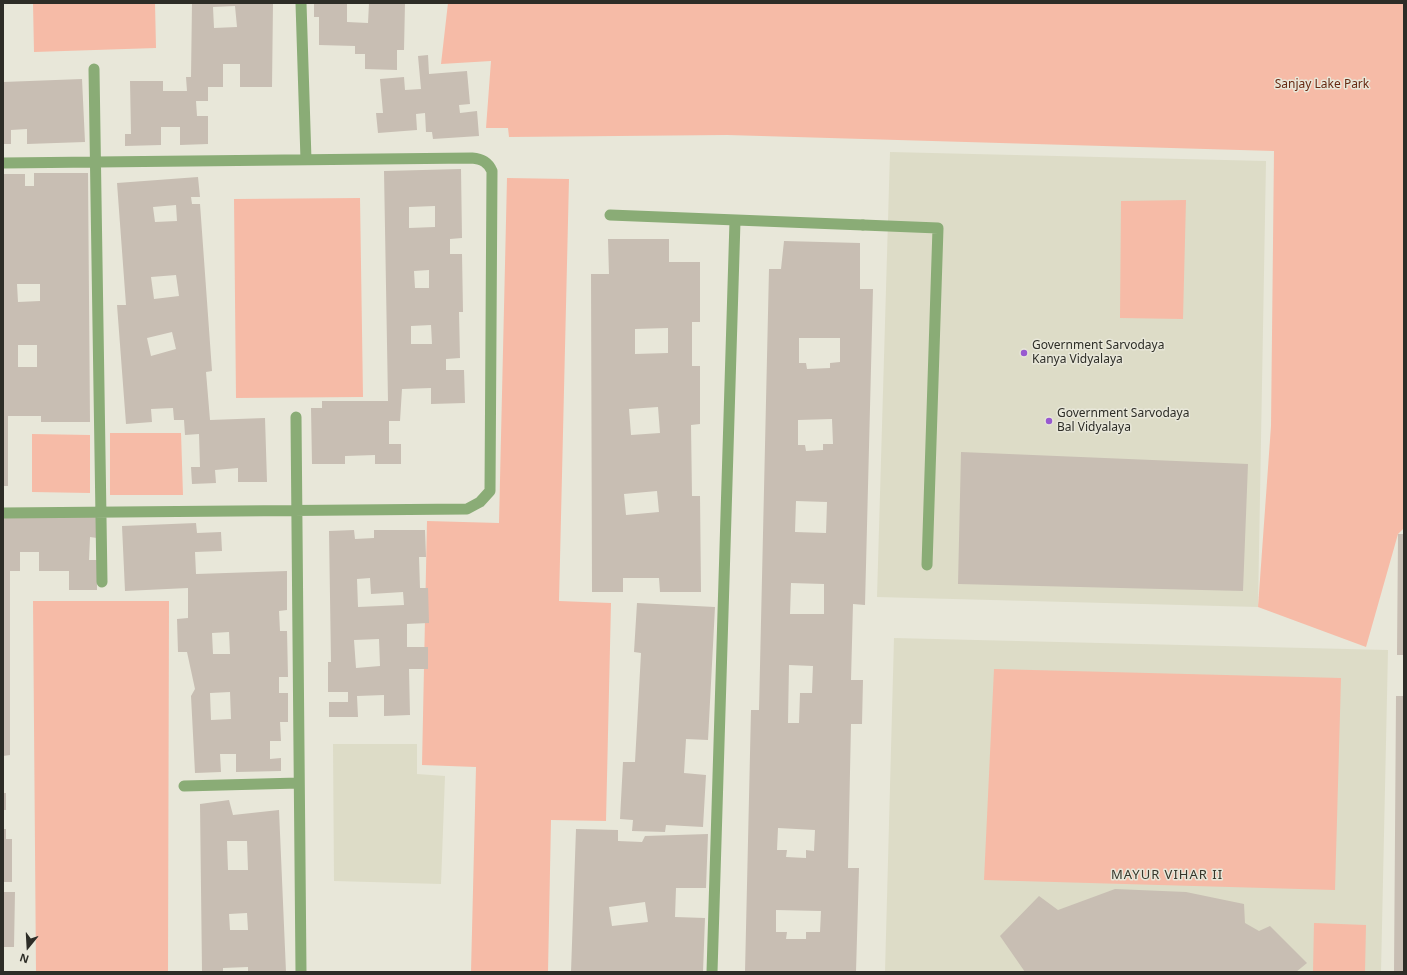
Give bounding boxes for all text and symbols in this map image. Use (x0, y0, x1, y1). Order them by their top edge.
park label: Sanjay Lake Park (1275, 78, 1369, 92)
place label: Government Sarvodaya Kanya Vidyalaya (1032, 339, 1164, 367)
marker: Government Sarvodaya Kanya Vidyalaya (1019, 348, 1029, 358)
place label: Government Sarvodaya Bal Vidyalaya (1057, 407, 1189, 435)
marker: Government Sarvodaya Bal Vidyalaya (1044, 416, 1054, 426)
district label: MAYUR VIHAR II (1111, 867, 1223, 883)
north arrow (8, 927, 48, 967)
text: N (18, 950, 31, 967)

